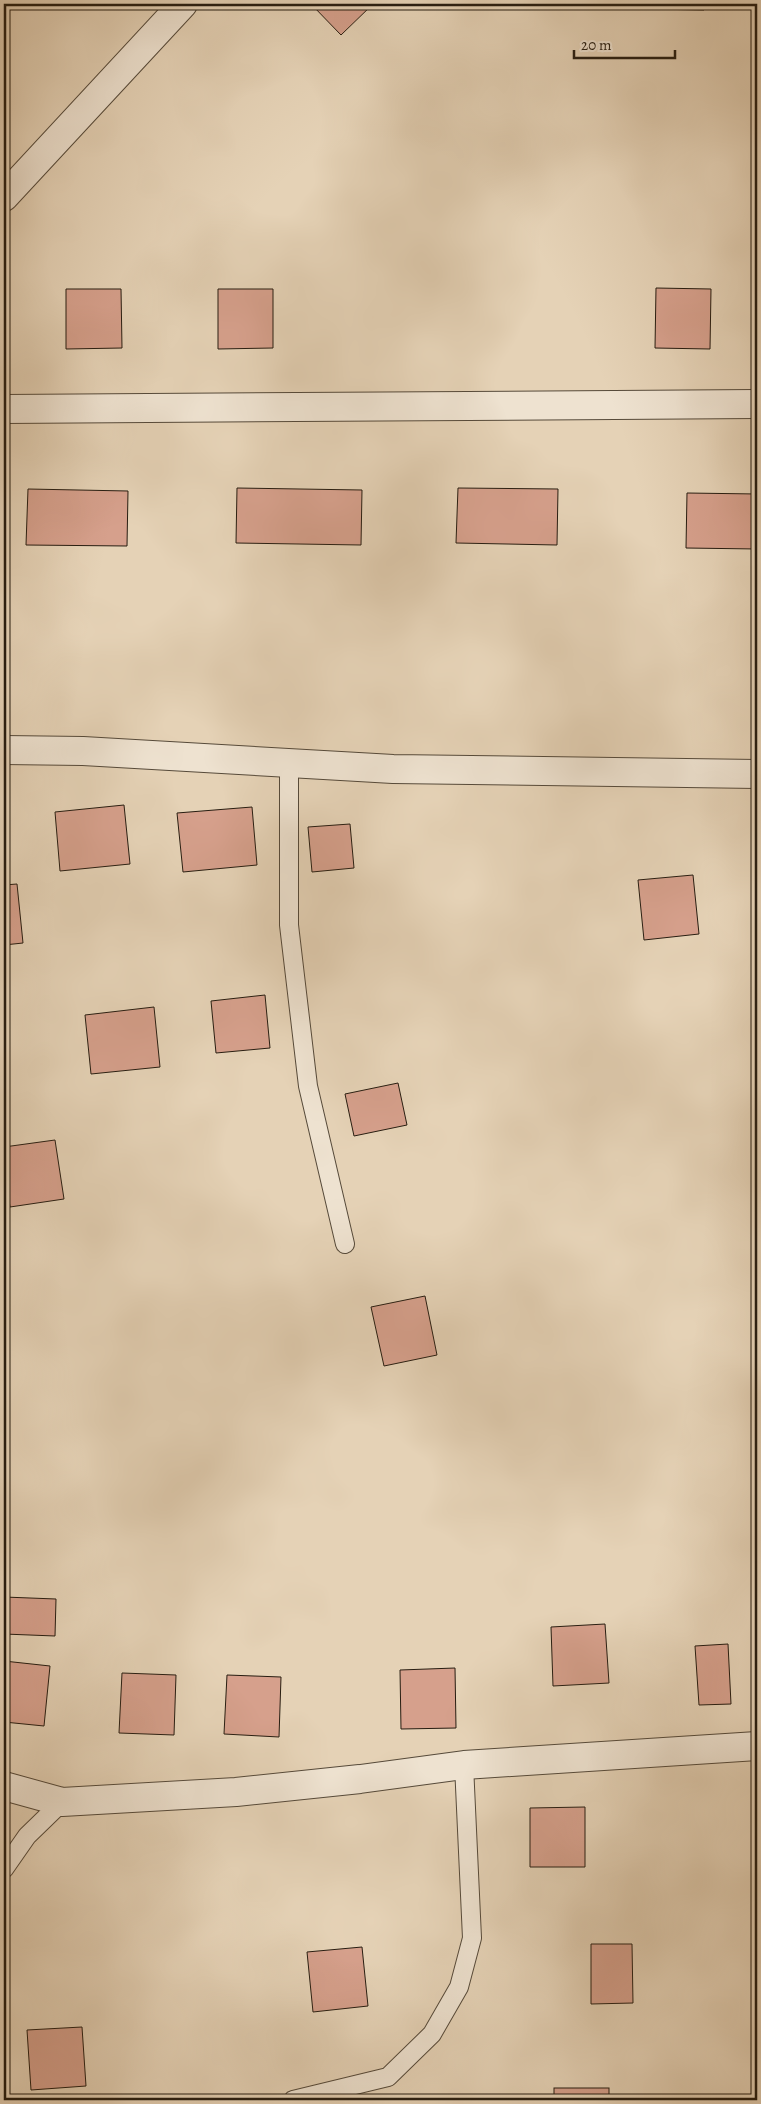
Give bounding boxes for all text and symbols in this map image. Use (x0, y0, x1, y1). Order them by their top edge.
scale bar (574, 28, 675, 60)
text: 20 m (581, 35, 612, 55)

